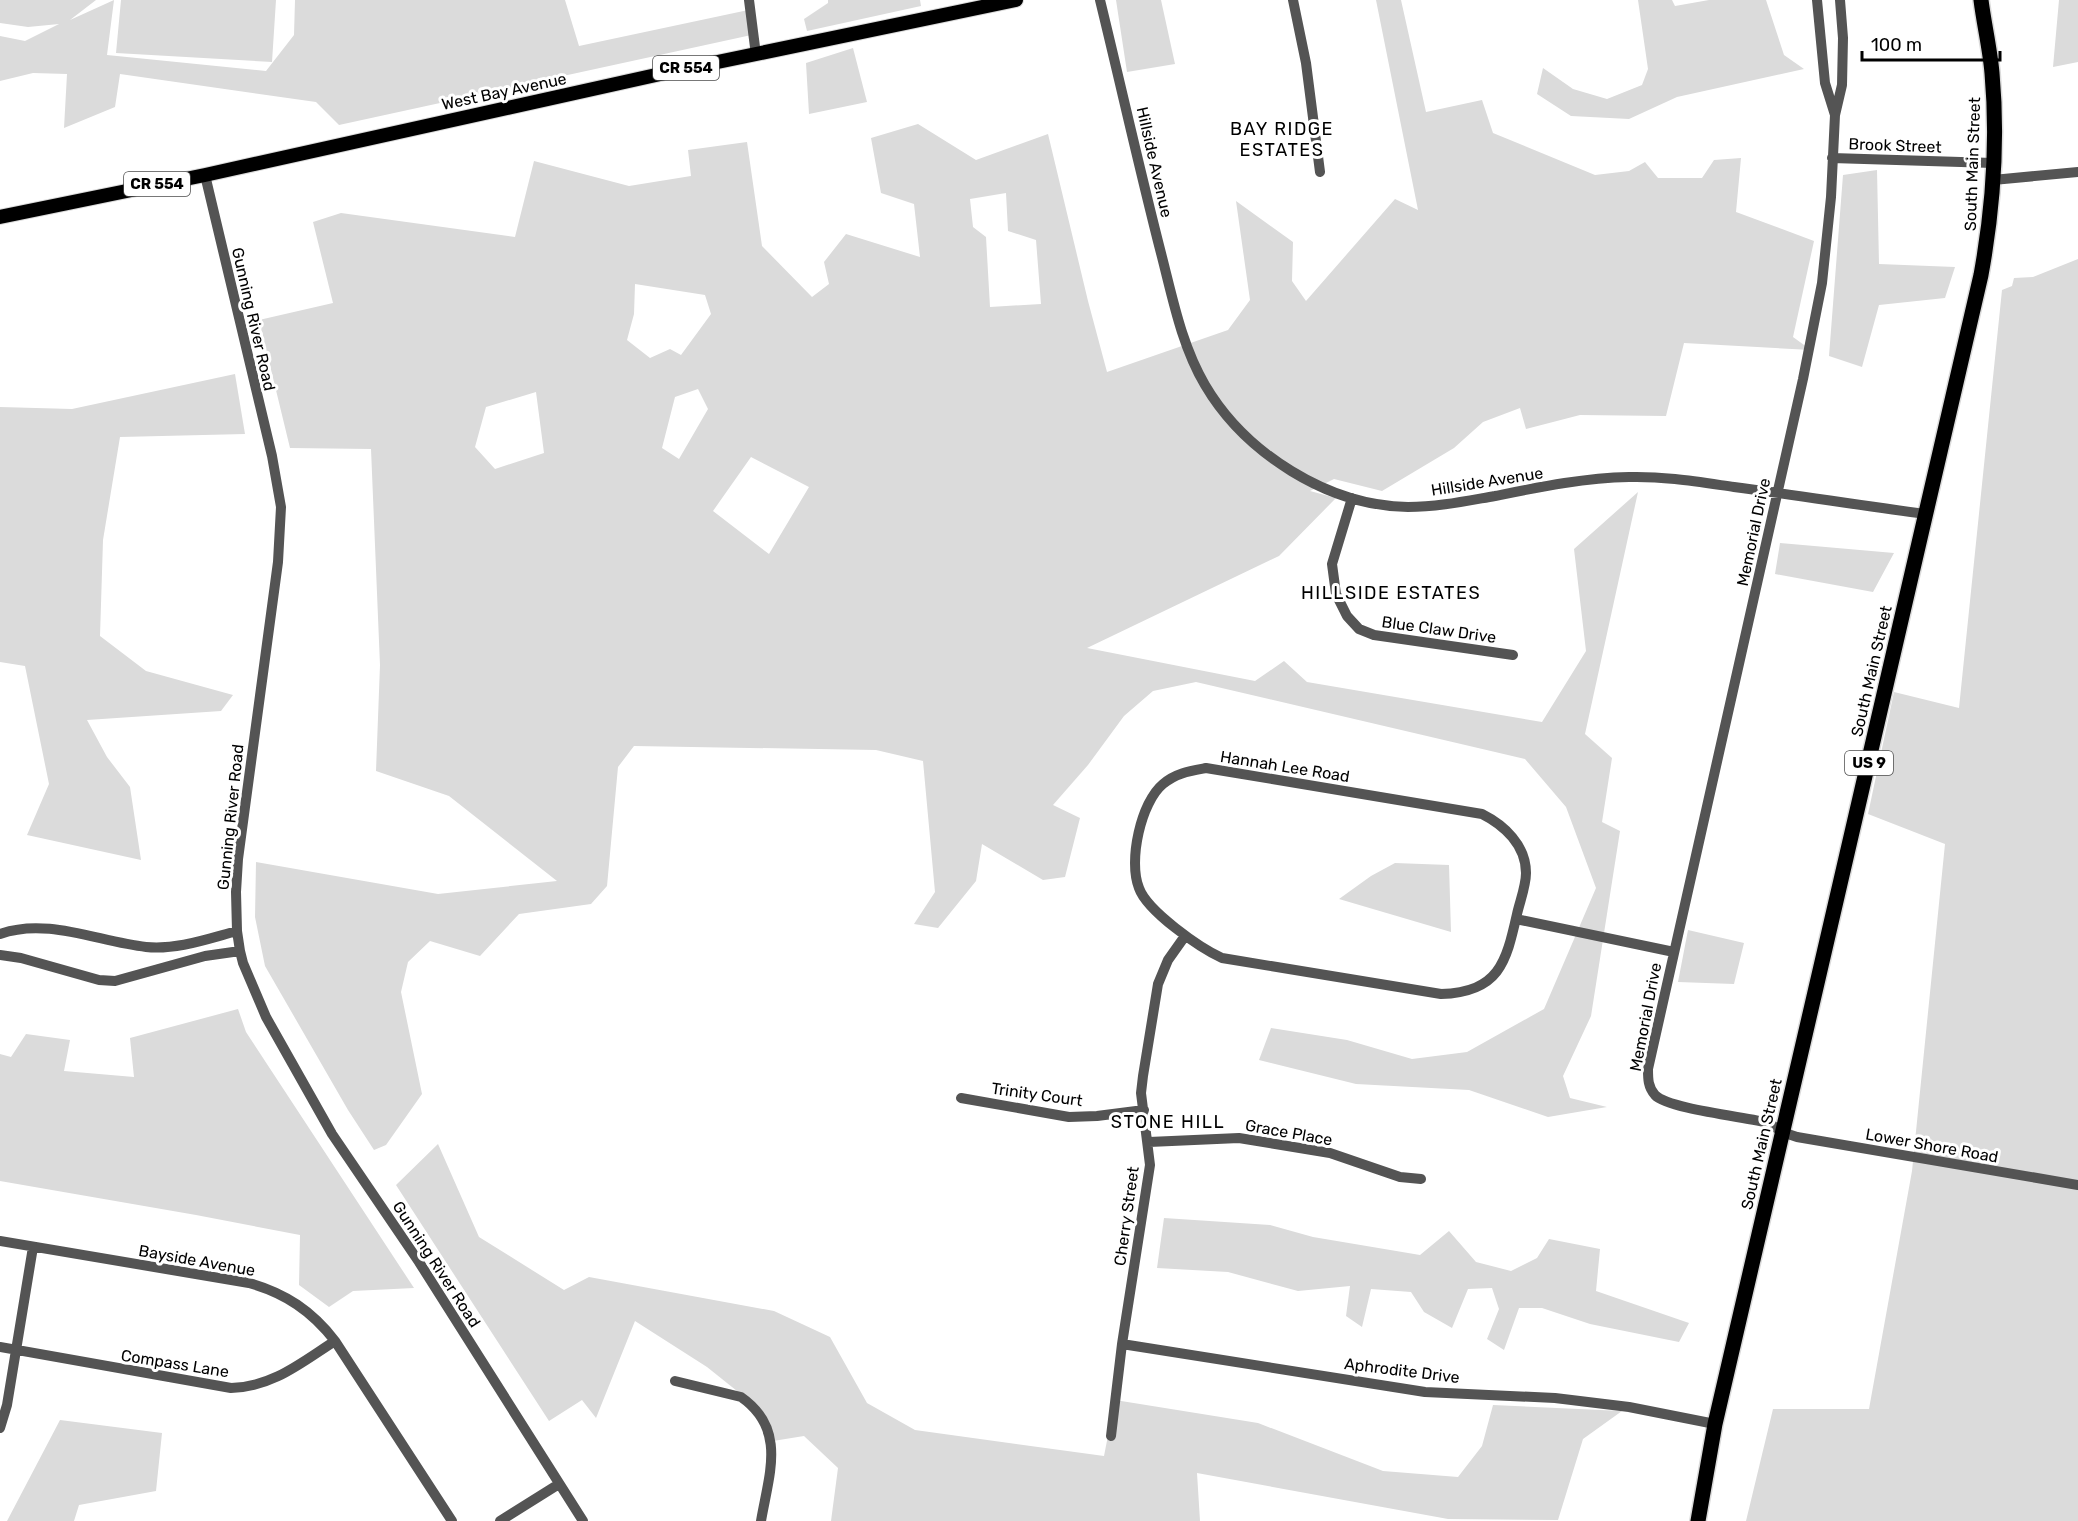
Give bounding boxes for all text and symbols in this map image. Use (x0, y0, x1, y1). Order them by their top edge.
scale bar (1862, 24, 2000, 62)
text: 100 m (1871, 34, 1922, 56)
road number: CR 554 (653, 56, 719, 80)
street label: West Bay Avenue (440, 69, 568, 114)
street label: South Main Street (1961, 97, 1984, 231)
street label: Hillside Avenue (1133, 105, 1177, 219)
district label: BAY RIDGE ESTATES (1230, 118, 1334, 161)
street label: Brook Street (1848, 134, 1942, 157)
road number: CR 554 (124, 172, 190, 196)
street label: Gunning River Road (228, 246, 279, 393)
street label: Hillside Avenue (1430, 463, 1544, 500)
street label: Memorial Drive (1733, 476, 1774, 588)
district label: HILLSIDE ESTATES (1301, 582, 1481, 604)
street label: South Main Street (1847, 604, 1896, 739)
street label: Blue Claw Drive (1381, 612, 1497, 647)
street label: Gunning River Road (213, 743, 248, 891)
street label: Hannah Lee Road (1219, 747, 1351, 786)
road number: US 9 (1845, 751, 1893, 775)
street label: Memorial Drive (1626, 961, 1665, 1073)
street label: South Main Street (1737, 1077, 1786, 1212)
street label: Trinity Court (990, 1079, 1084, 1110)
district label: STONE HILL (1111, 1111, 1225, 1133)
street label: Grace Place (1244, 1115, 1334, 1150)
street label: Lower Shore Road (1864, 1124, 2000, 1167)
street label: Cherry Street (1110, 1165, 1143, 1267)
street label: Gunning River Road (389, 1198, 484, 1331)
street label: Bayside Avenue (137, 1241, 257, 1280)
street label: Compass Lane (120, 1346, 230, 1381)
street label: Aphrodite Drive (1343, 1354, 1461, 1387)

